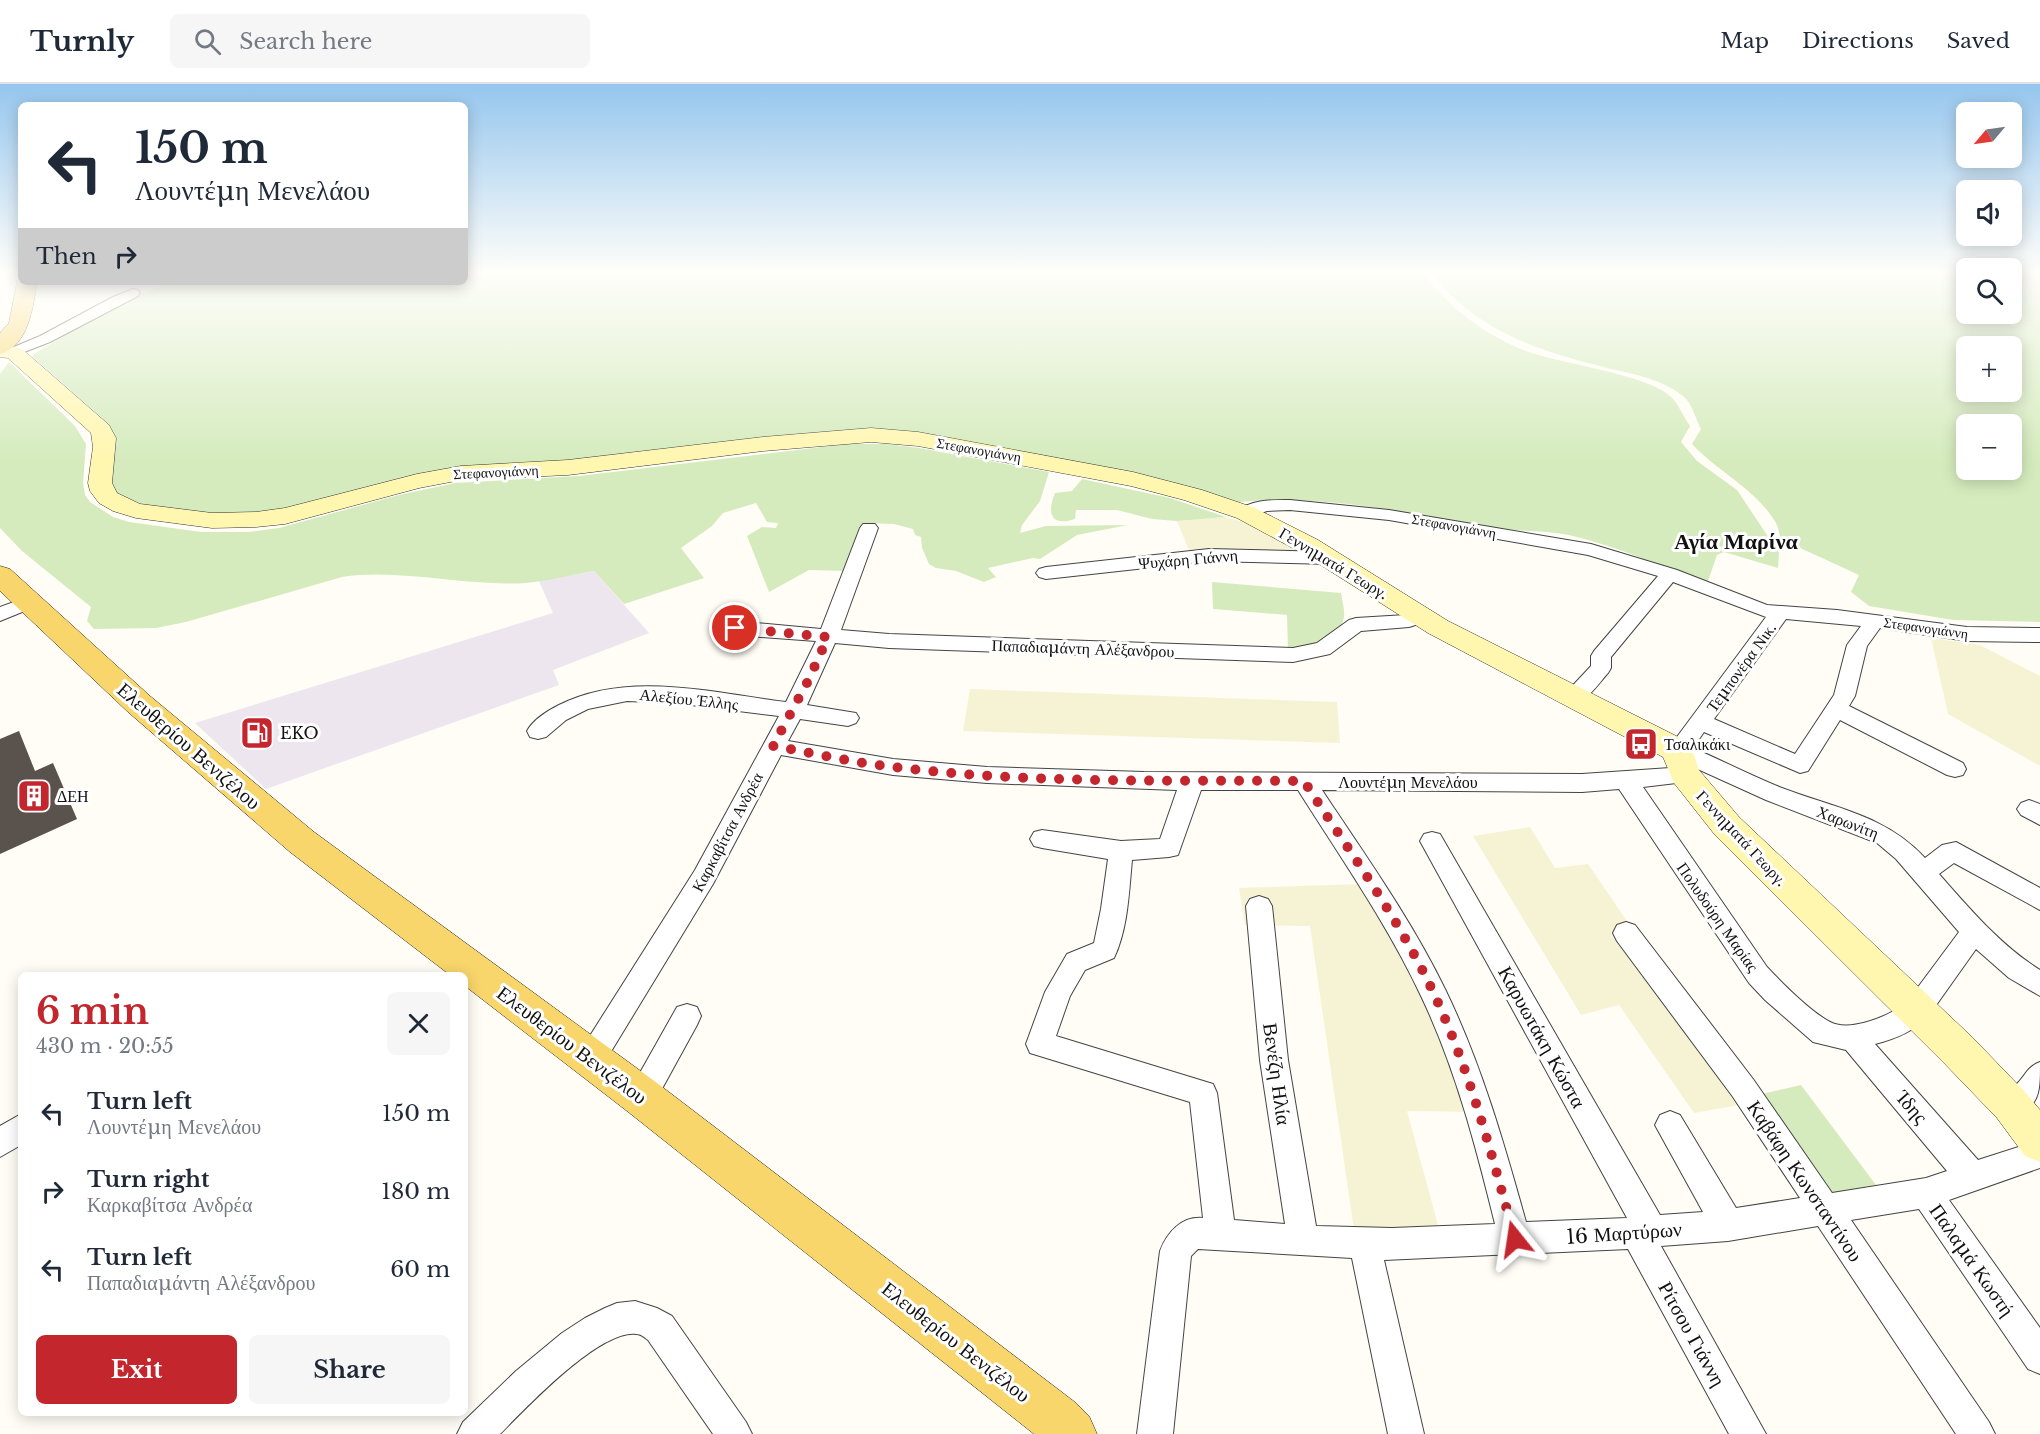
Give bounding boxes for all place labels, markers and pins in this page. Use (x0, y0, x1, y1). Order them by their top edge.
pin (709, 602, 760, 653)
fuel station icon: EKO (239, 715, 275, 751)
place label: EKO (280, 723, 319, 743)
bus stop icon: Τσαλικάκι (1623, 726, 1659, 762)
place label: Τσαλικάκι (1664, 734, 1731, 754)
building icon: ΔΕΗ (16, 778, 52, 814)
place label: ΔΕΗ (57, 786, 89, 806)

